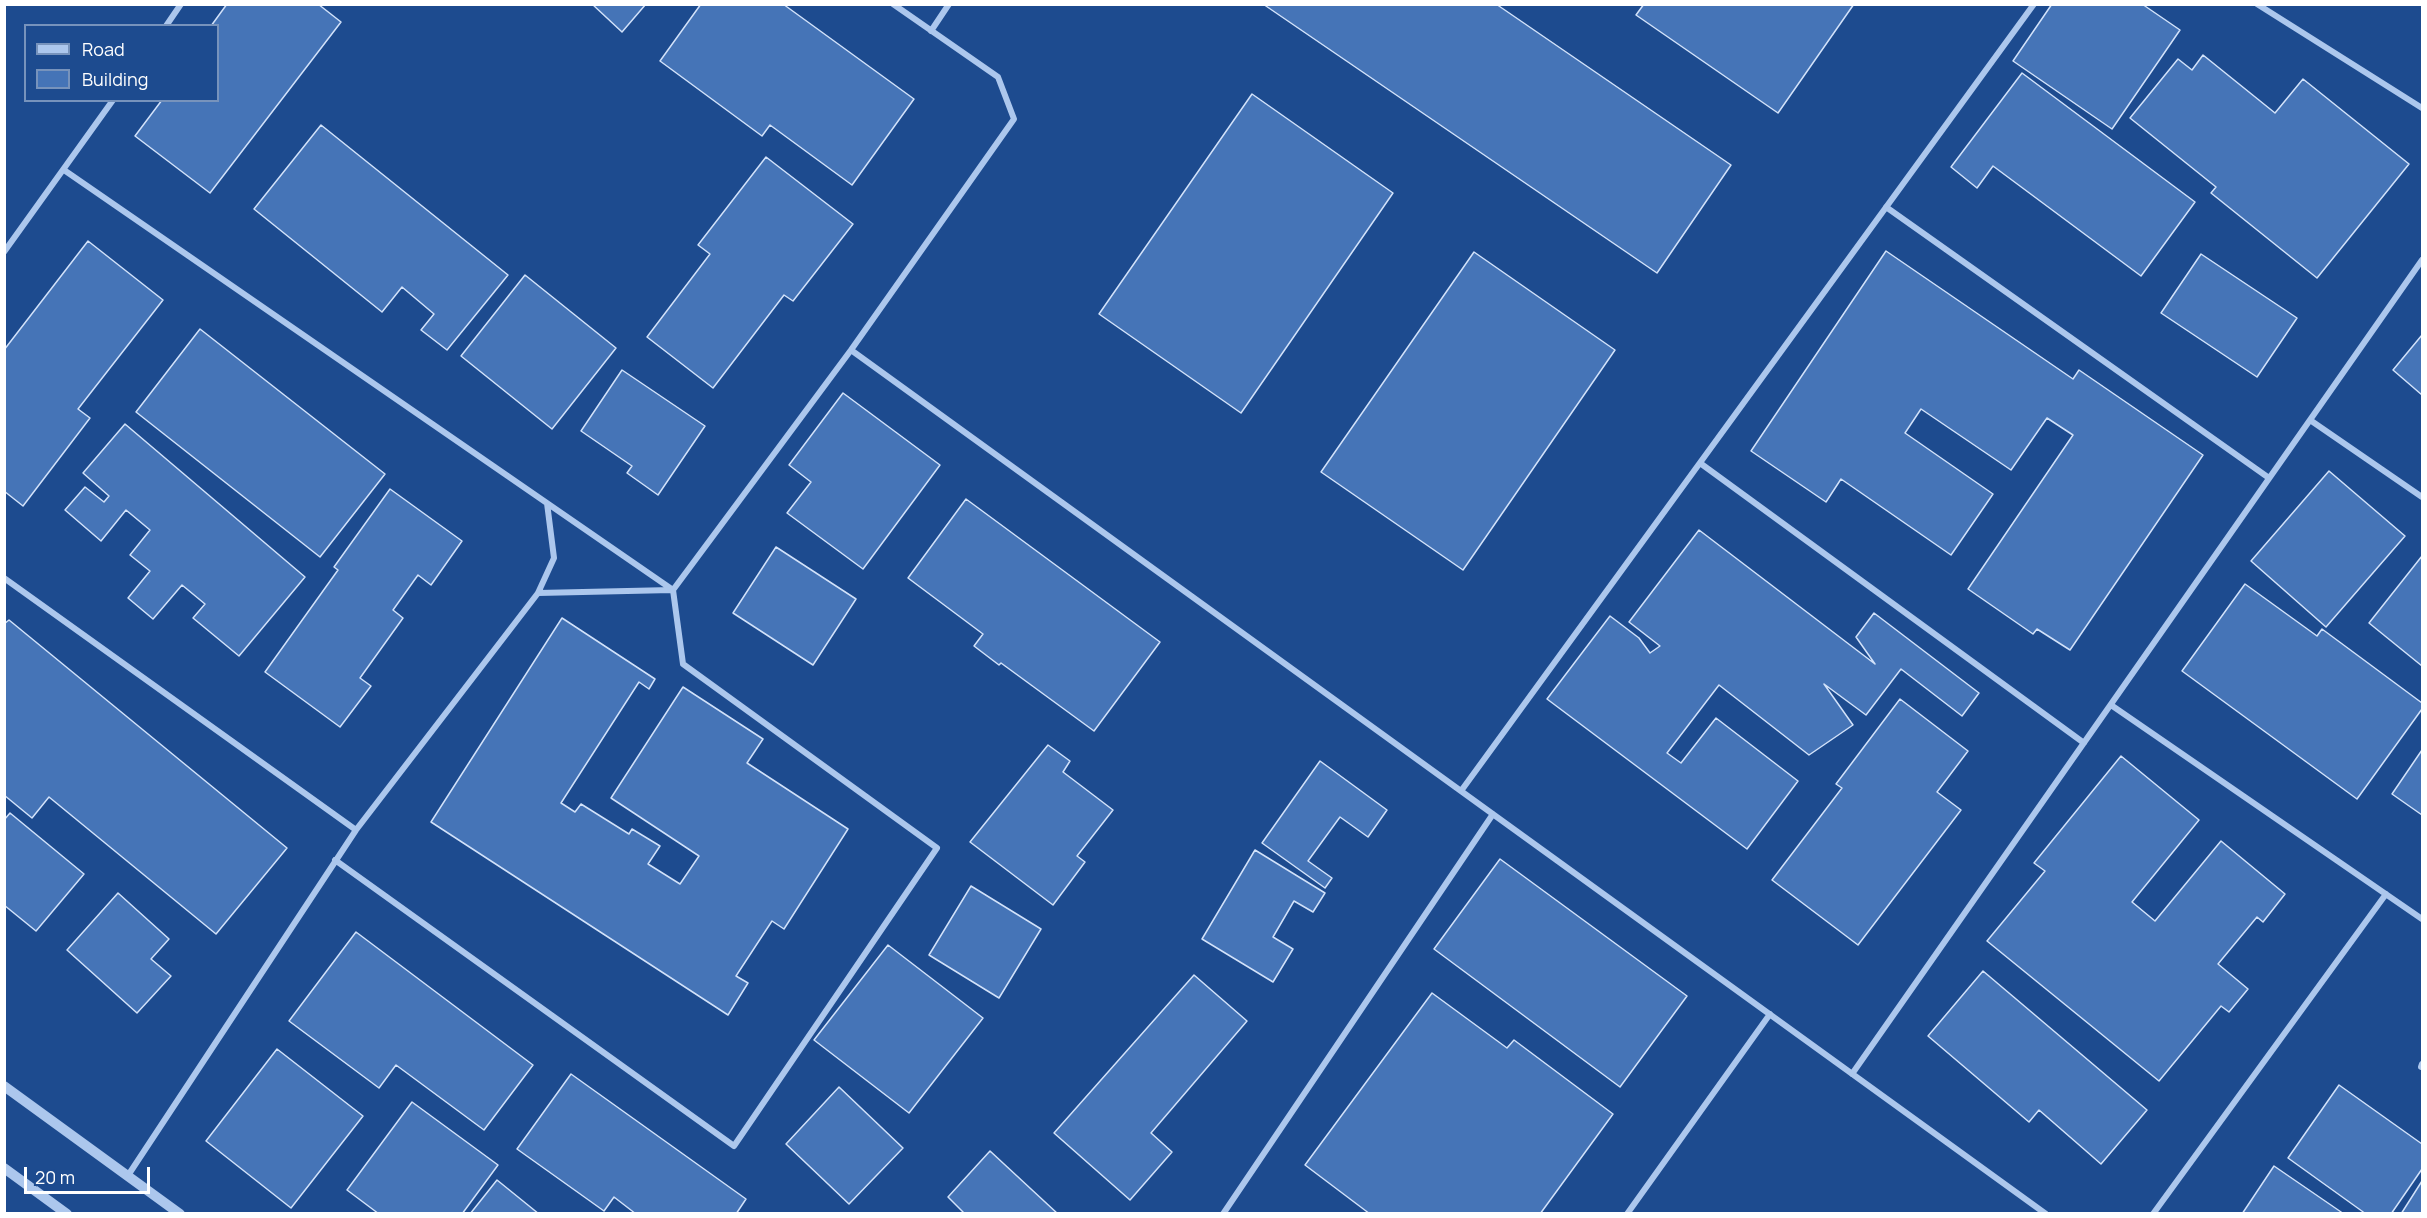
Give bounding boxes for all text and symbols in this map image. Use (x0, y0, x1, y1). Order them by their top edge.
legend (24, 24, 219, 102)
text: Road (82, 37, 125, 61)
text: Building (82, 67, 148, 91)
scale bar (27, 1155, 153, 1193)
text: 20 m (35, 1165, 75, 1189)

